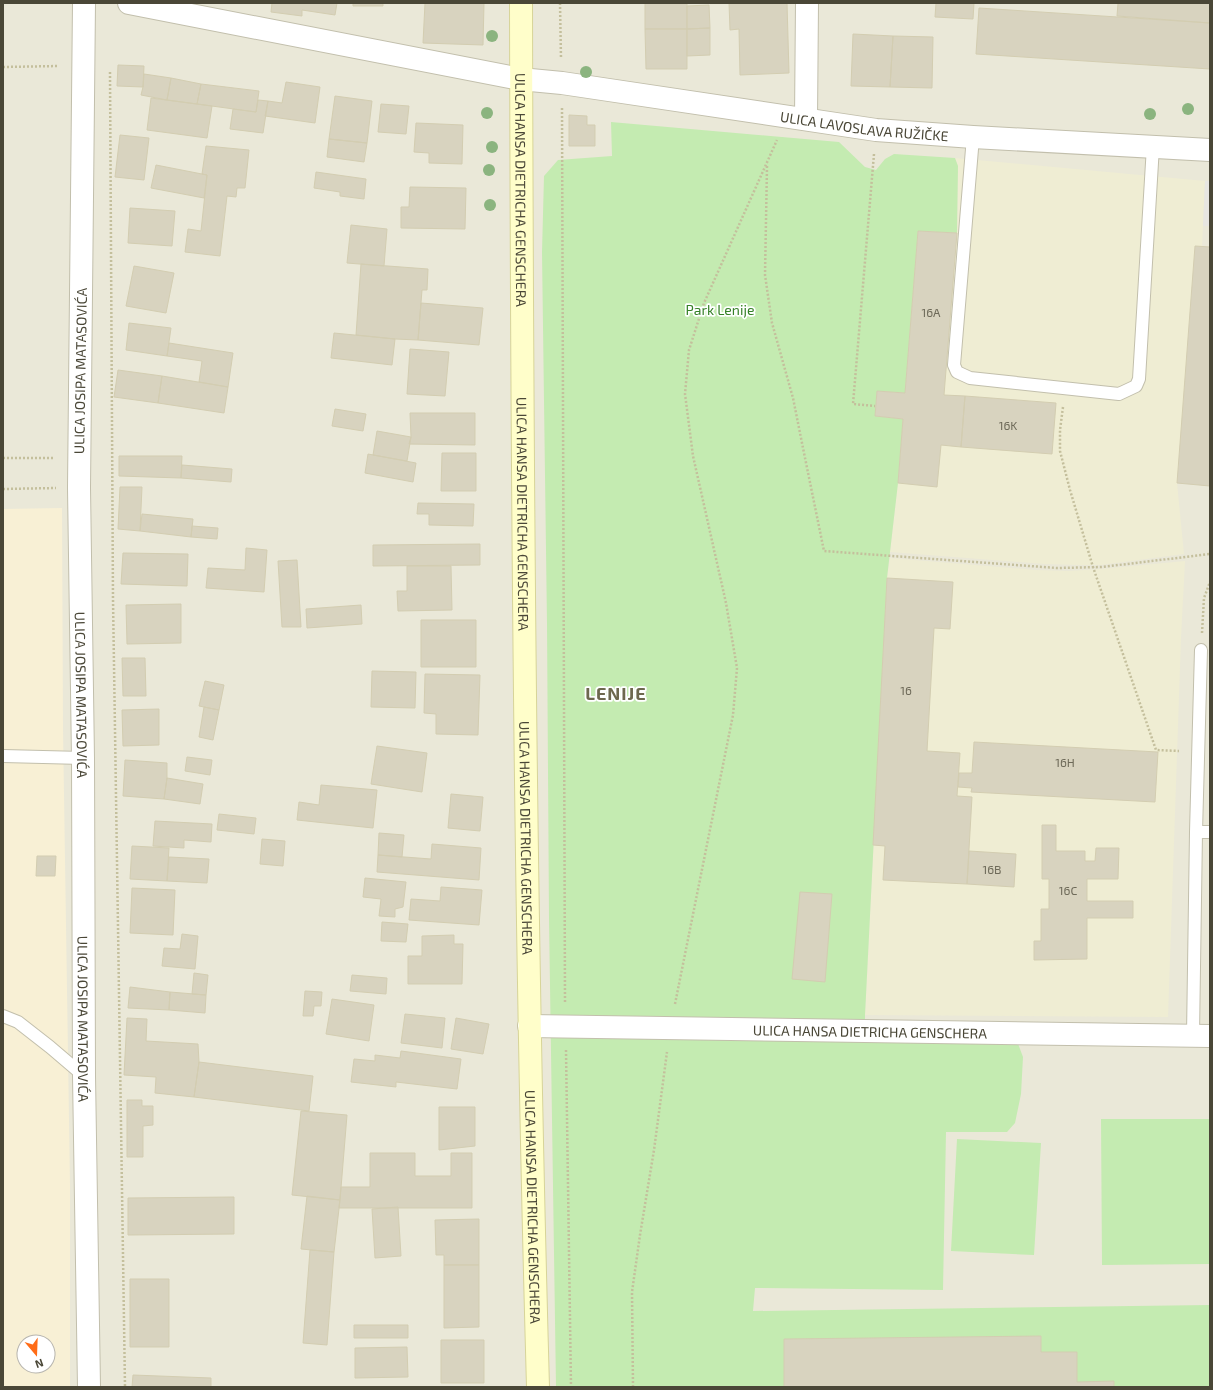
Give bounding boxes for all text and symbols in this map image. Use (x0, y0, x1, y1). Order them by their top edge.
street label: ULICA HANSA DIETRICHA GENSCHERA (513, 73, 531, 307)
street label: ULICA LAVOSLAVA RUŽIČKE (779, 107, 949, 144)
street label: ULICA JOSIPA MATASOVIĆA (70, 287, 90, 454)
park label: Park Lenije (686, 301, 754, 318)
house number: 16A (921, 305, 941, 319)
street label: ULICA HANSA DIETRICHA GENSCHERA (514, 397, 533, 631)
house number: 16K (999, 418, 1017, 432)
street label: ULICA JOSIPA MATASOVIĆA (72, 612, 92, 779)
district label: LENIJE (585, 682, 647, 704)
house number: 16 (900, 683, 912, 697)
street label: ULICA HANSA DIETRICHA GENSCHERA (517, 721, 537, 955)
house number: 16H (1055, 755, 1075, 769)
house number: 16B (982, 862, 1002, 876)
house number: 16C (1059, 883, 1077, 897)
street label: ULICA JOSIPA MATASOVIĆA (75, 936, 93, 1103)
street label: ULICA HANSA DIETRICHA GENSCHERA (753, 1021, 987, 1041)
street label: ULICA HANSA DIETRICHA GENSCHERA (522, 1090, 545, 1324)
north arrow (16, 1334, 56, 1374)
text: N (33, 1356, 45, 1371)

